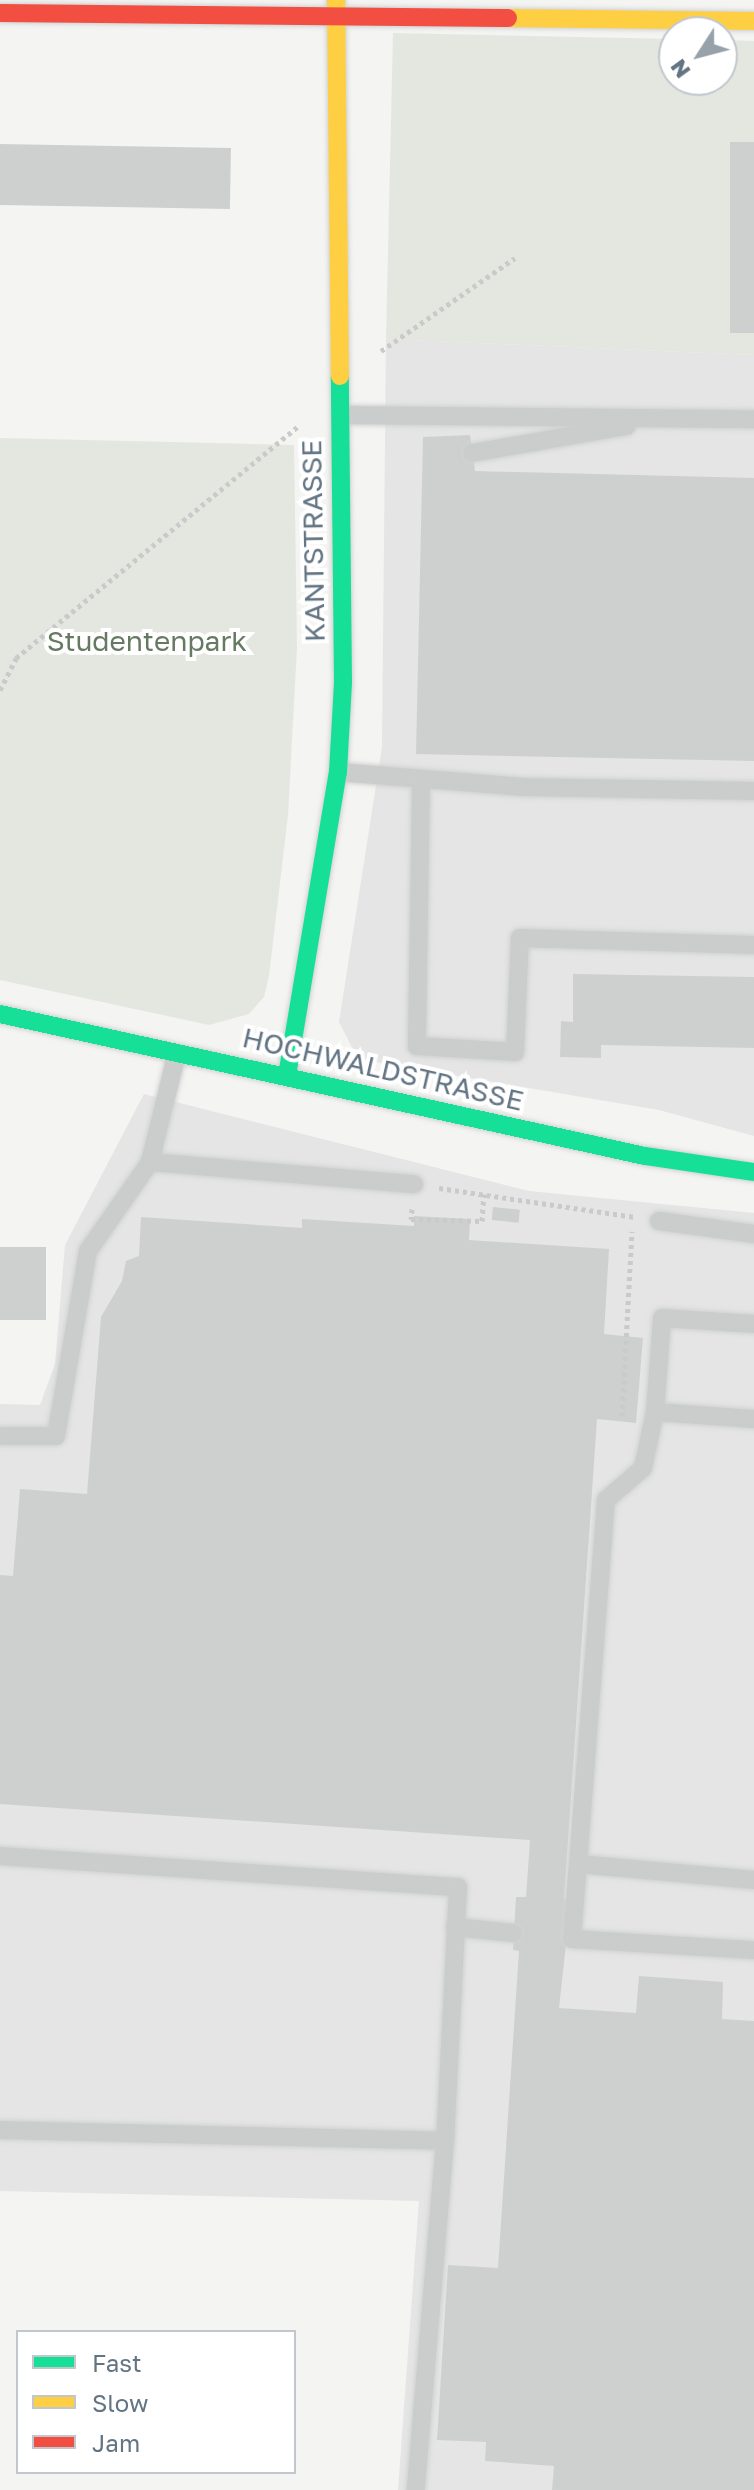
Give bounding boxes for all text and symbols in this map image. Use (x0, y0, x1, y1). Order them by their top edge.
north arrow (658, 16, 738, 96)
text: N (664, 55, 696, 84)
street label: KANTSTRASSE (294, 440, 332, 642)
park label: Studentenpark (47, 624, 247, 658)
street label: HOCHWALDSTRASSE (239, 1020, 527, 1118)
legend (16, 2330, 296, 2474)
text: Fast (92, 2348, 142, 2377)
text: Slow (92, 2388, 148, 2417)
text: Jam (92, 2428, 140, 2457)

